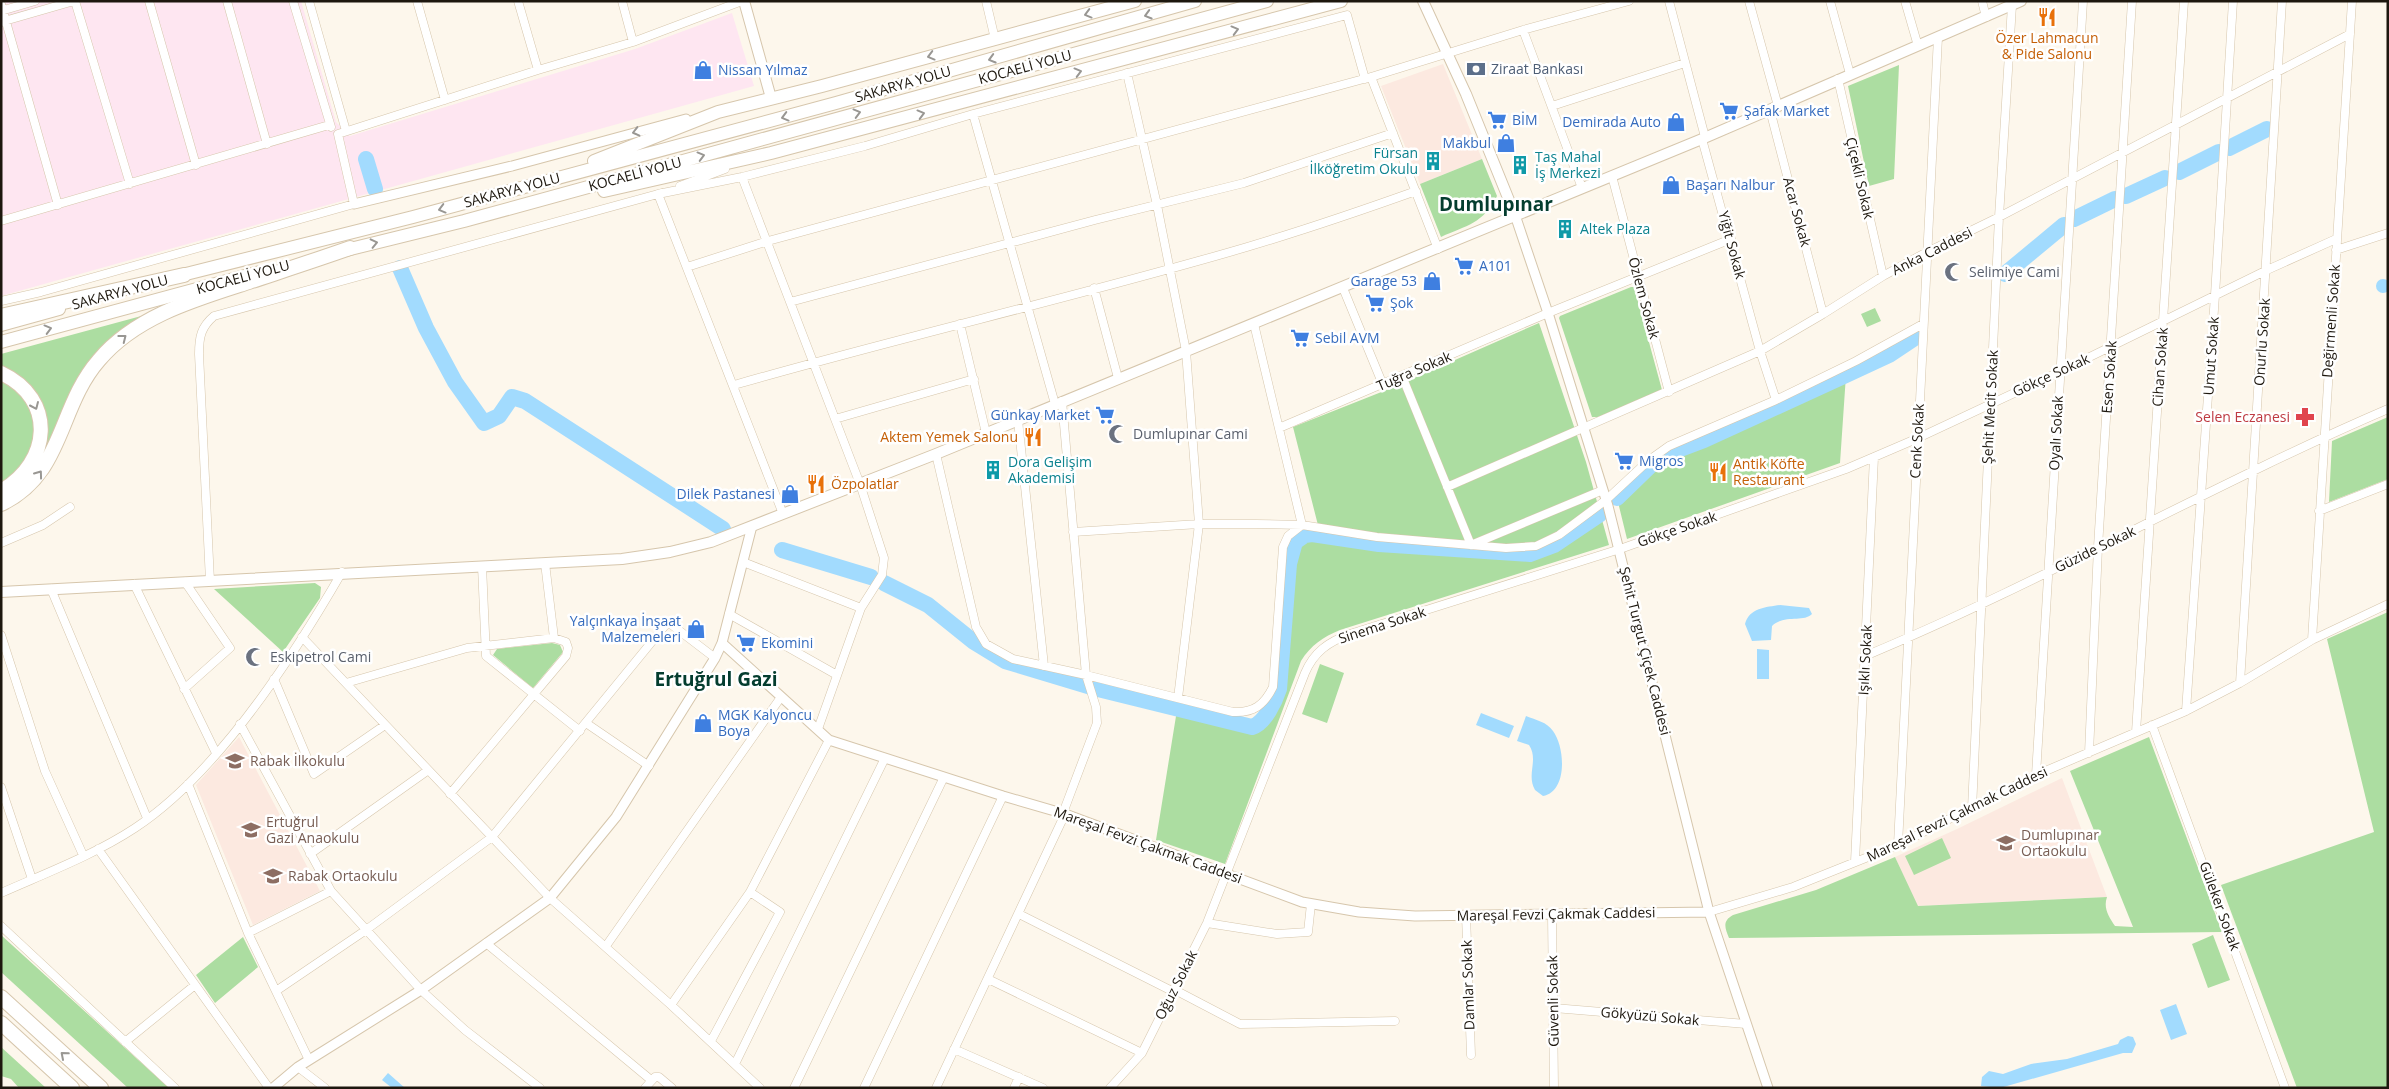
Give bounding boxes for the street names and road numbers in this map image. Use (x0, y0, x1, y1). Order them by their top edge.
street label: KOCAELİ YOLU (976, 45, 1074, 88)
street label: SAKARYA YOLU (853, 61, 953, 106)
street label: Çiçekli Sokak (1842, 135, 1879, 221)
street label: KOCAELİ YOLU (586, 152, 684, 195)
street label: SAKARYA YOLU (462, 168, 562, 212)
street label: Acar Sokak (1779, 175, 1816, 249)
street label: Yiğit Sokak (1714, 209, 1751, 282)
street label: Anka Caddesi (1888, 222, 1975, 279)
street label: KOCAELİ YOLU (194, 255, 292, 298)
street label: Özlem Sokak (1624, 255, 1665, 342)
street label: Değirmenli Sokak (2317, 263, 2344, 378)
street label: SAKARYA YOLU (70, 270, 170, 314)
street label: Onurlu Sokak (2249, 297, 2274, 387)
street label: Umut Sokak (2198, 315, 2223, 396)
street label: Cihan Sokak (2147, 326, 2172, 407)
street label: Esen Sokak (2096, 339, 2121, 414)
street label: Tuğra Sokak (1373, 346, 1455, 395)
street label: Gökçe Sokak (2009, 348, 2093, 401)
street label: Şehit Mecit Sokak (1977, 349, 2002, 464)
street label: Oyalı Sokak (2044, 394, 2067, 471)
street label: Cenk Sokak (1905, 402, 1928, 479)
street label: Gökçe Sokak (1635, 506, 1720, 551)
street label: Güzide Sokak (2051, 521, 2139, 576)
street label: Şehit Turgut Çiçek Caddesi (1615, 565, 1676, 737)
street label: Sinema Sokak (1336, 601, 1428, 648)
street label: Işıklı Sokak (1853, 623, 1876, 696)
street label: Mareşal Fevzi Çakmak Caddesi (1863, 761, 2050, 866)
street label: Mareşal Fevzi Çakmak Caddesi (1051, 802, 1245, 887)
street label: Güleker Sokak (2196, 859, 2246, 954)
street label: Mareşal Fevzi Çakmak Caddesi (1456, 902, 1656, 925)
street label: Damlar Sokak (1456, 939, 1479, 1030)
street label: Oğuz Sokak (1150, 946, 1202, 1023)
street label: Güvenli Sokak (1542, 954, 1563, 1047)
street label: Gökyüzü Sokak (1600, 1002, 1701, 1029)

